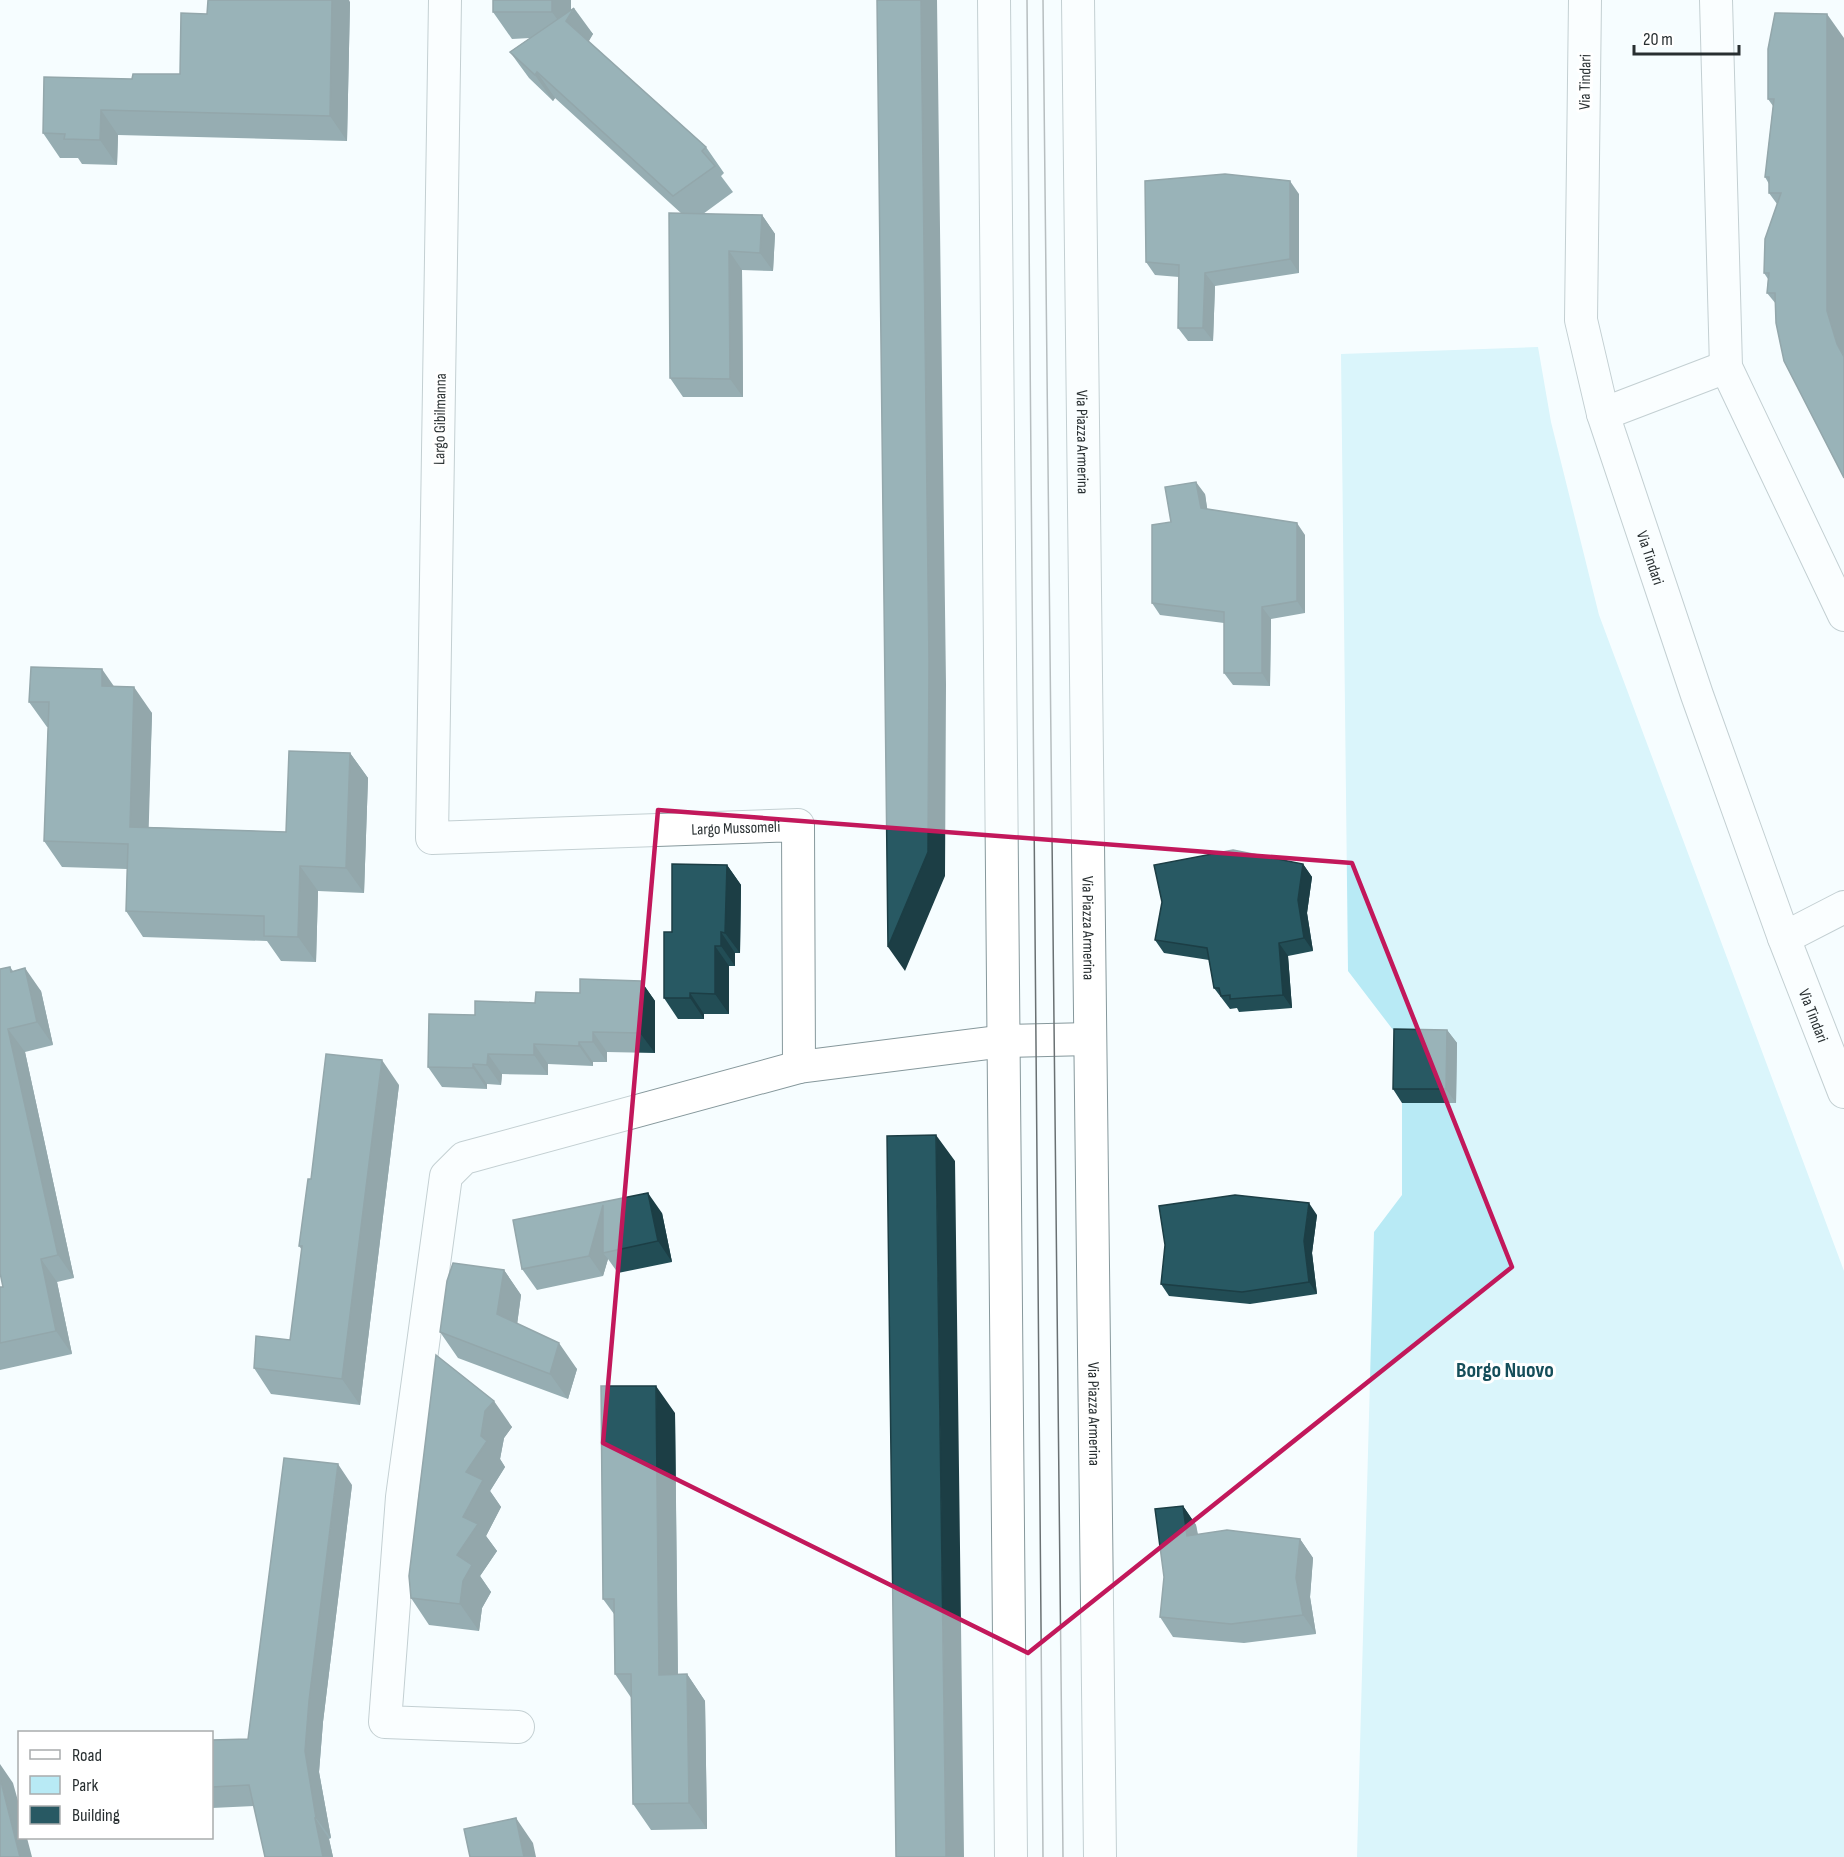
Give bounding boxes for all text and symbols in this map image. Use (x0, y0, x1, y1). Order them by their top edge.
scale bar (1634, 18, 1739, 56)
text: 20 m (1643, 29, 1673, 50)
street label: Via Tindari (1576, 54, 1595, 110)
street label: Largo Gibilmanna (430, 373, 451, 465)
street label: Via Piazza Armerina (1072, 390, 1092, 494)
street label: Via Tindari (1632, 529, 1667, 588)
street label: Largo Mussomeli (691, 818, 781, 840)
street label: Via Piazza Armerina (1077, 876, 1098, 980)
street label: Via Tindari (1794, 987, 1832, 1045)
district label: Borgo Nuovo (1456, 1357, 1554, 1384)
street label: Via Piazza Armerina (1083, 1362, 1103, 1466)
legend (18, 1731, 213, 1839)
text: Road (72, 1745, 102, 1766)
text: Park (72, 1775, 98, 1796)
text: Building (72, 1805, 120, 1826)

